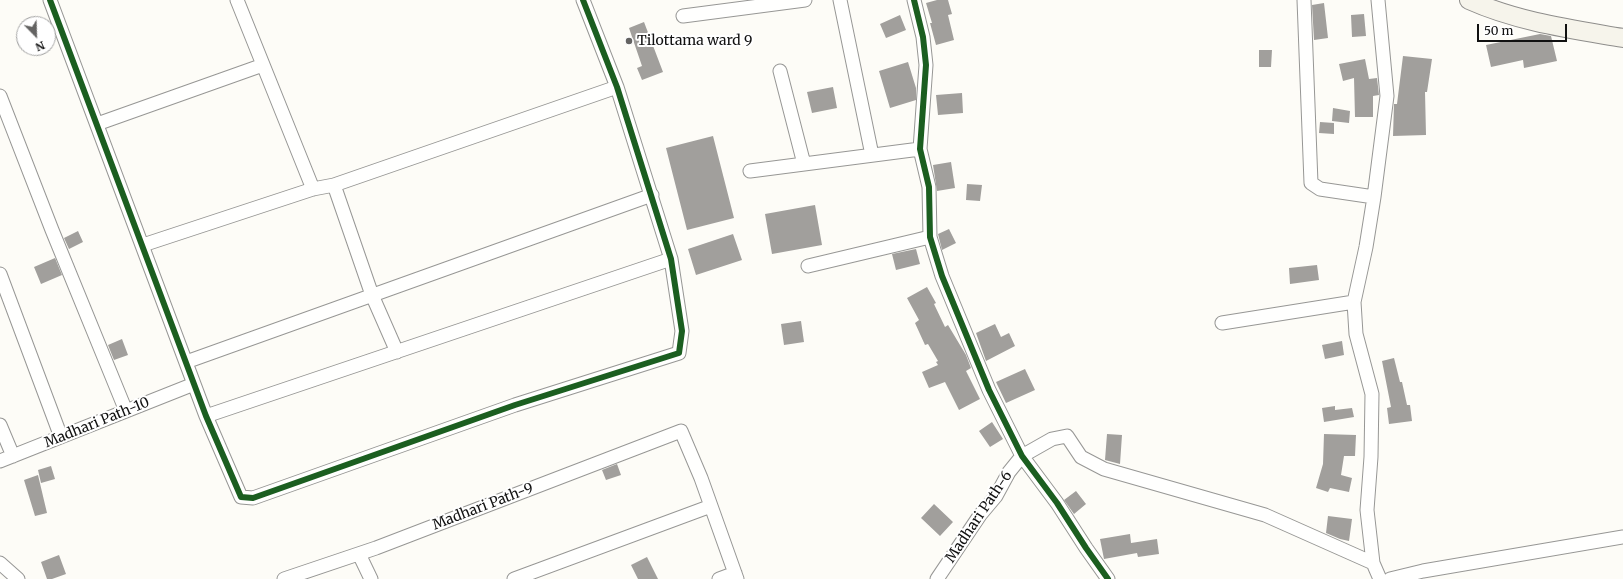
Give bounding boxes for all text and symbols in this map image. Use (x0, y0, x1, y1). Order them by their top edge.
north arrow (16, 16, 56, 56)
scale bar (1479, 16, 1569, 42)
text: 50 m (1484, 23, 1513, 38)
place label: Tilottama ward 9 (637, 33, 752, 49)
marker: Tilottama ward 9 (624, 36, 634, 46)
text: N (34, 38, 47, 54)
street label: Madhari Path-10 (42, 394, 152, 452)
street label: Madhari Path-6 (942, 468, 1016, 566)
street label: Madhari Path-9 (430, 480, 536, 534)

